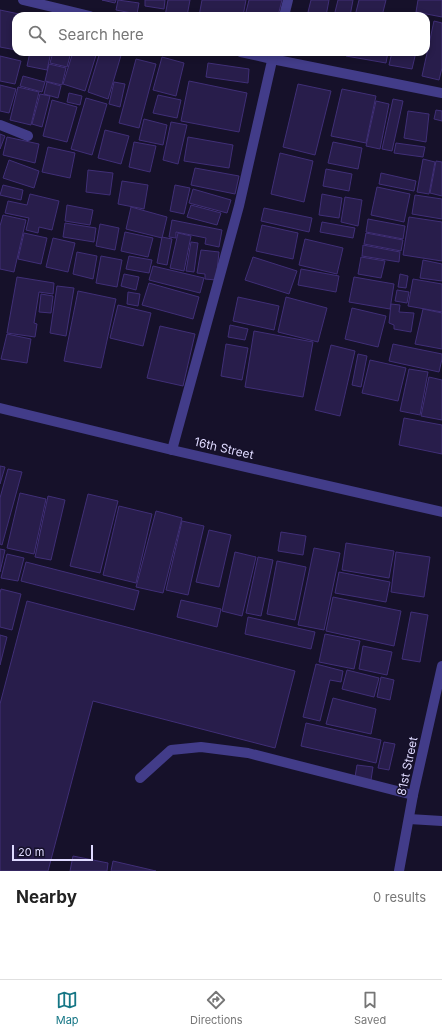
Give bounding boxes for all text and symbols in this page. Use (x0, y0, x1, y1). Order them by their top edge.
search box (12, 12, 430, 56)
icon: search (26, 23, 48, 45)
text: Search here (58, 25, 144, 44)
street label: 16th Street (193, 434, 255, 462)
street label: 81st Street (393, 735, 421, 797)
scale bar (12, 843, 93, 862)
text: 20 m (18, 845, 44, 859)
text: Nearby (16, 887, 77, 907)
text: 0 results (373, 889, 426, 905)
tab: Map (56, 989, 79, 1027)
tab: Directions (190, 989, 243, 1027)
tab: Saved (354, 989, 386, 1027)

